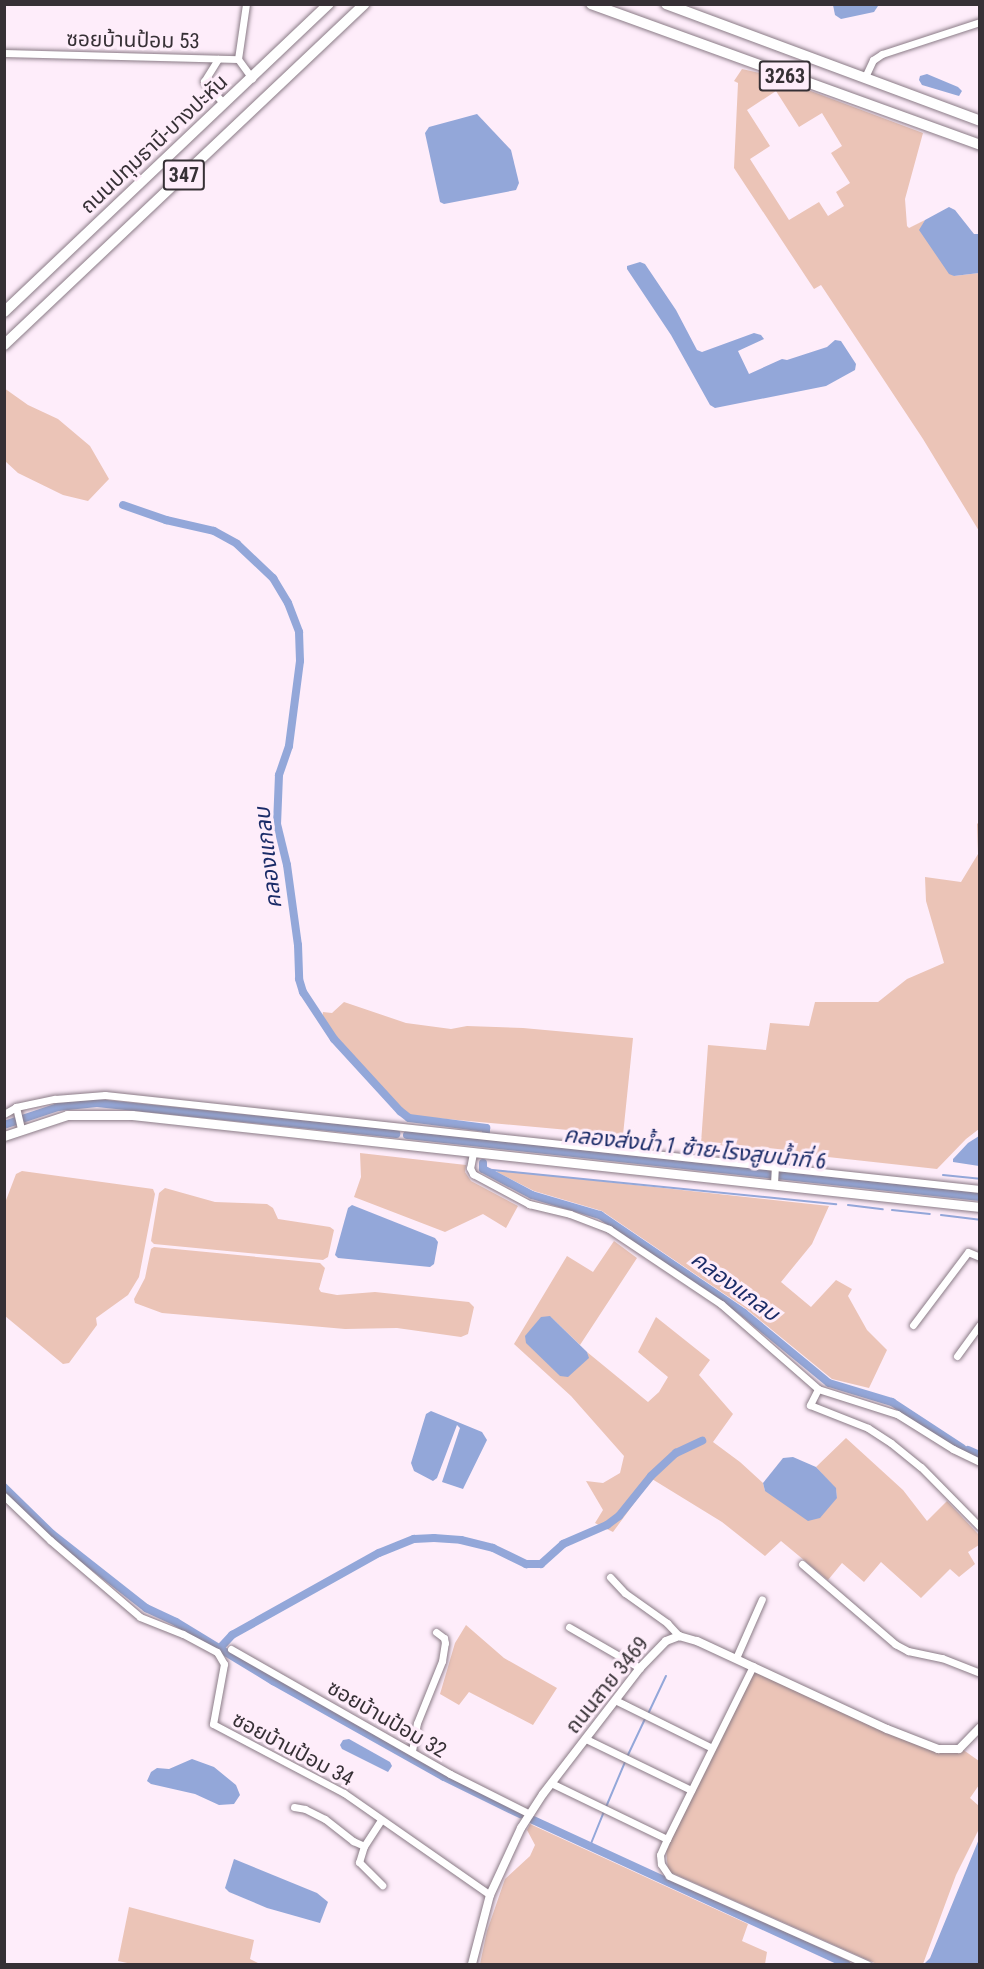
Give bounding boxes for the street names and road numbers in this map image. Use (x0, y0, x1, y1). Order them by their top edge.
street label: ซอยบ้านป้อม 53 (66, 26, 200, 54)
road number: 3263 (758, 59, 812, 93)
street label: ถนนปทุมธานี-บางปะหัน (75, 69, 233, 219)
road number: 347 (162, 158, 207, 192)
street label: ถนนสาย 3469 (560, 1631, 654, 1739)
street label: ซอยบ้านป้อม 32 (323, 1675, 451, 1763)
street label: ซอยบ้านป้อม 34 (228, 1707, 358, 1791)

